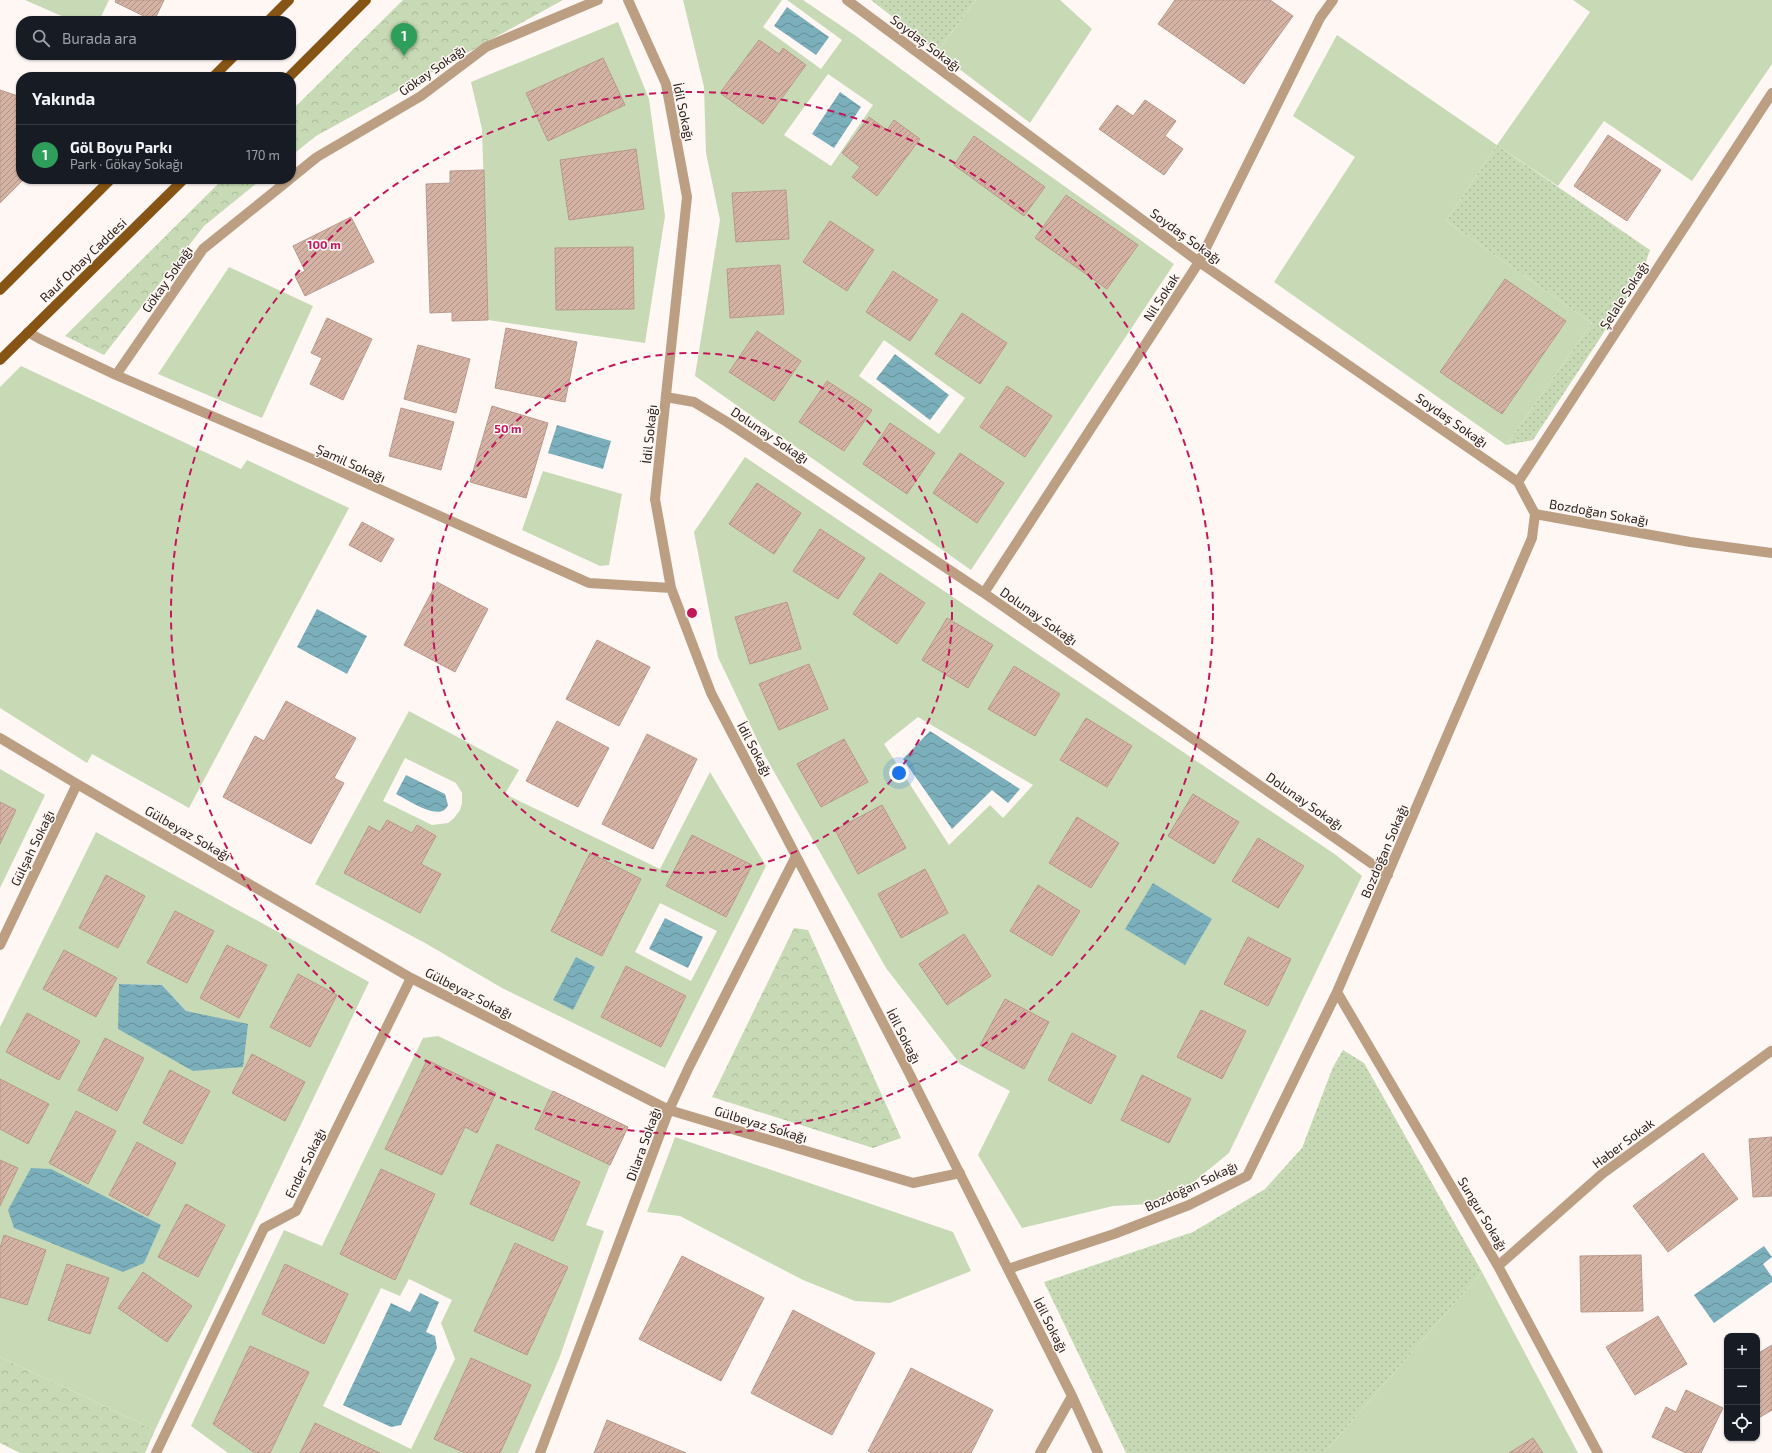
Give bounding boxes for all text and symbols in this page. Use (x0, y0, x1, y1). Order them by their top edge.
street label: Soydaş Sokağı (887, 11, 965, 76)
search box (16, 16, 296, 60)
pin: 1 (391, 23, 417, 56)
icon: search (30, 27, 52, 49)
text: Burada ara (62, 29, 137, 47)
street label: Gökay Sokağı (396, 41, 468, 99)
street label: İdil Sokağı (670, 81, 698, 143)
text: Yakında (32, 88, 95, 108)
text: Göl Boyu Parkı (70, 138, 172, 156)
text: 1 (42, 147, 48, 163)
text: 170 m (246, 147, 280, 163)
text: Park · Gökay Sokağı (70, 156, 183, 172)
street label: Soydaş Sokağı (1147, 205, 1225, 268)
street label: Rauf Orbay Caddesi (36, 215, 130, 305)
text: 100 m (307, 237, 341, 251)
street label: Gökay Sokağı (138, 243, 196, 315)
street label: Şelale Sokağı (1596, 258, 1653, 333)
street label: Nil Sokak (1140, 270, 1183, 324)
street label: Soydaş Sokağı (1412, 389, 1491, 452)
street label: Dolunay Sokağı (728, 403, 812, 467)
street label: İdil Sokağı (638, 404, 660, 464)
text: 50 m (494, 421, 522, 435)
street label: Şamil Sokağı (313, 441, 388, 486)
street label: Bozdoğan Sokağı (1548, 495, 1650, 529)
street label: Dolunay Sokağı (997, 584, 1081, 648)
centre of rings (685, 606, 699, 620)
street label: İdil Sokağı (734, 719, 776, 779)
your location (889, 763, 909, 783)
street label: Dolunay Sokağı (1263, 769, 1347, 833)
street label: Gülbeyaz Sokağı (142, 802, 234, 864)
street label: Bozdoğan Sokağı (1357, 802, 1411, 900)
street label: Gülşah Sokağı (7, 807, 58, 889)
street label: Gülbeyaz Sokağı (423, 964, 515, 1022)
street label: İdil Sokağı (883, 1006, 925, 1066)
street label: Gülbeyaz Sokağı (713, 1102, 809, 1146)
street label: Dilara Sokağı (622, 1105, 664, 1183)
street label: Haber Sokak (1589, 1114, 1657, 1171)
street label: Ender Sokağı (281, 1125, 329, 1201)
street label: Bozdoğan Sokağı (1142, 1157, 1240, 1215)
street label: Sungur Sokağı (1455, 1174, 1511, 1254)
street label: İdil Sokağı (1030, 1295, 1072, 1355)
map controls (1724, 1333, 1760, 1441)
button: + (1724, 1333, 1760, 1369)
button: − (1724, 1369, 1760, 1405)
button: locate (1724, 1405, 1760, 1441)

